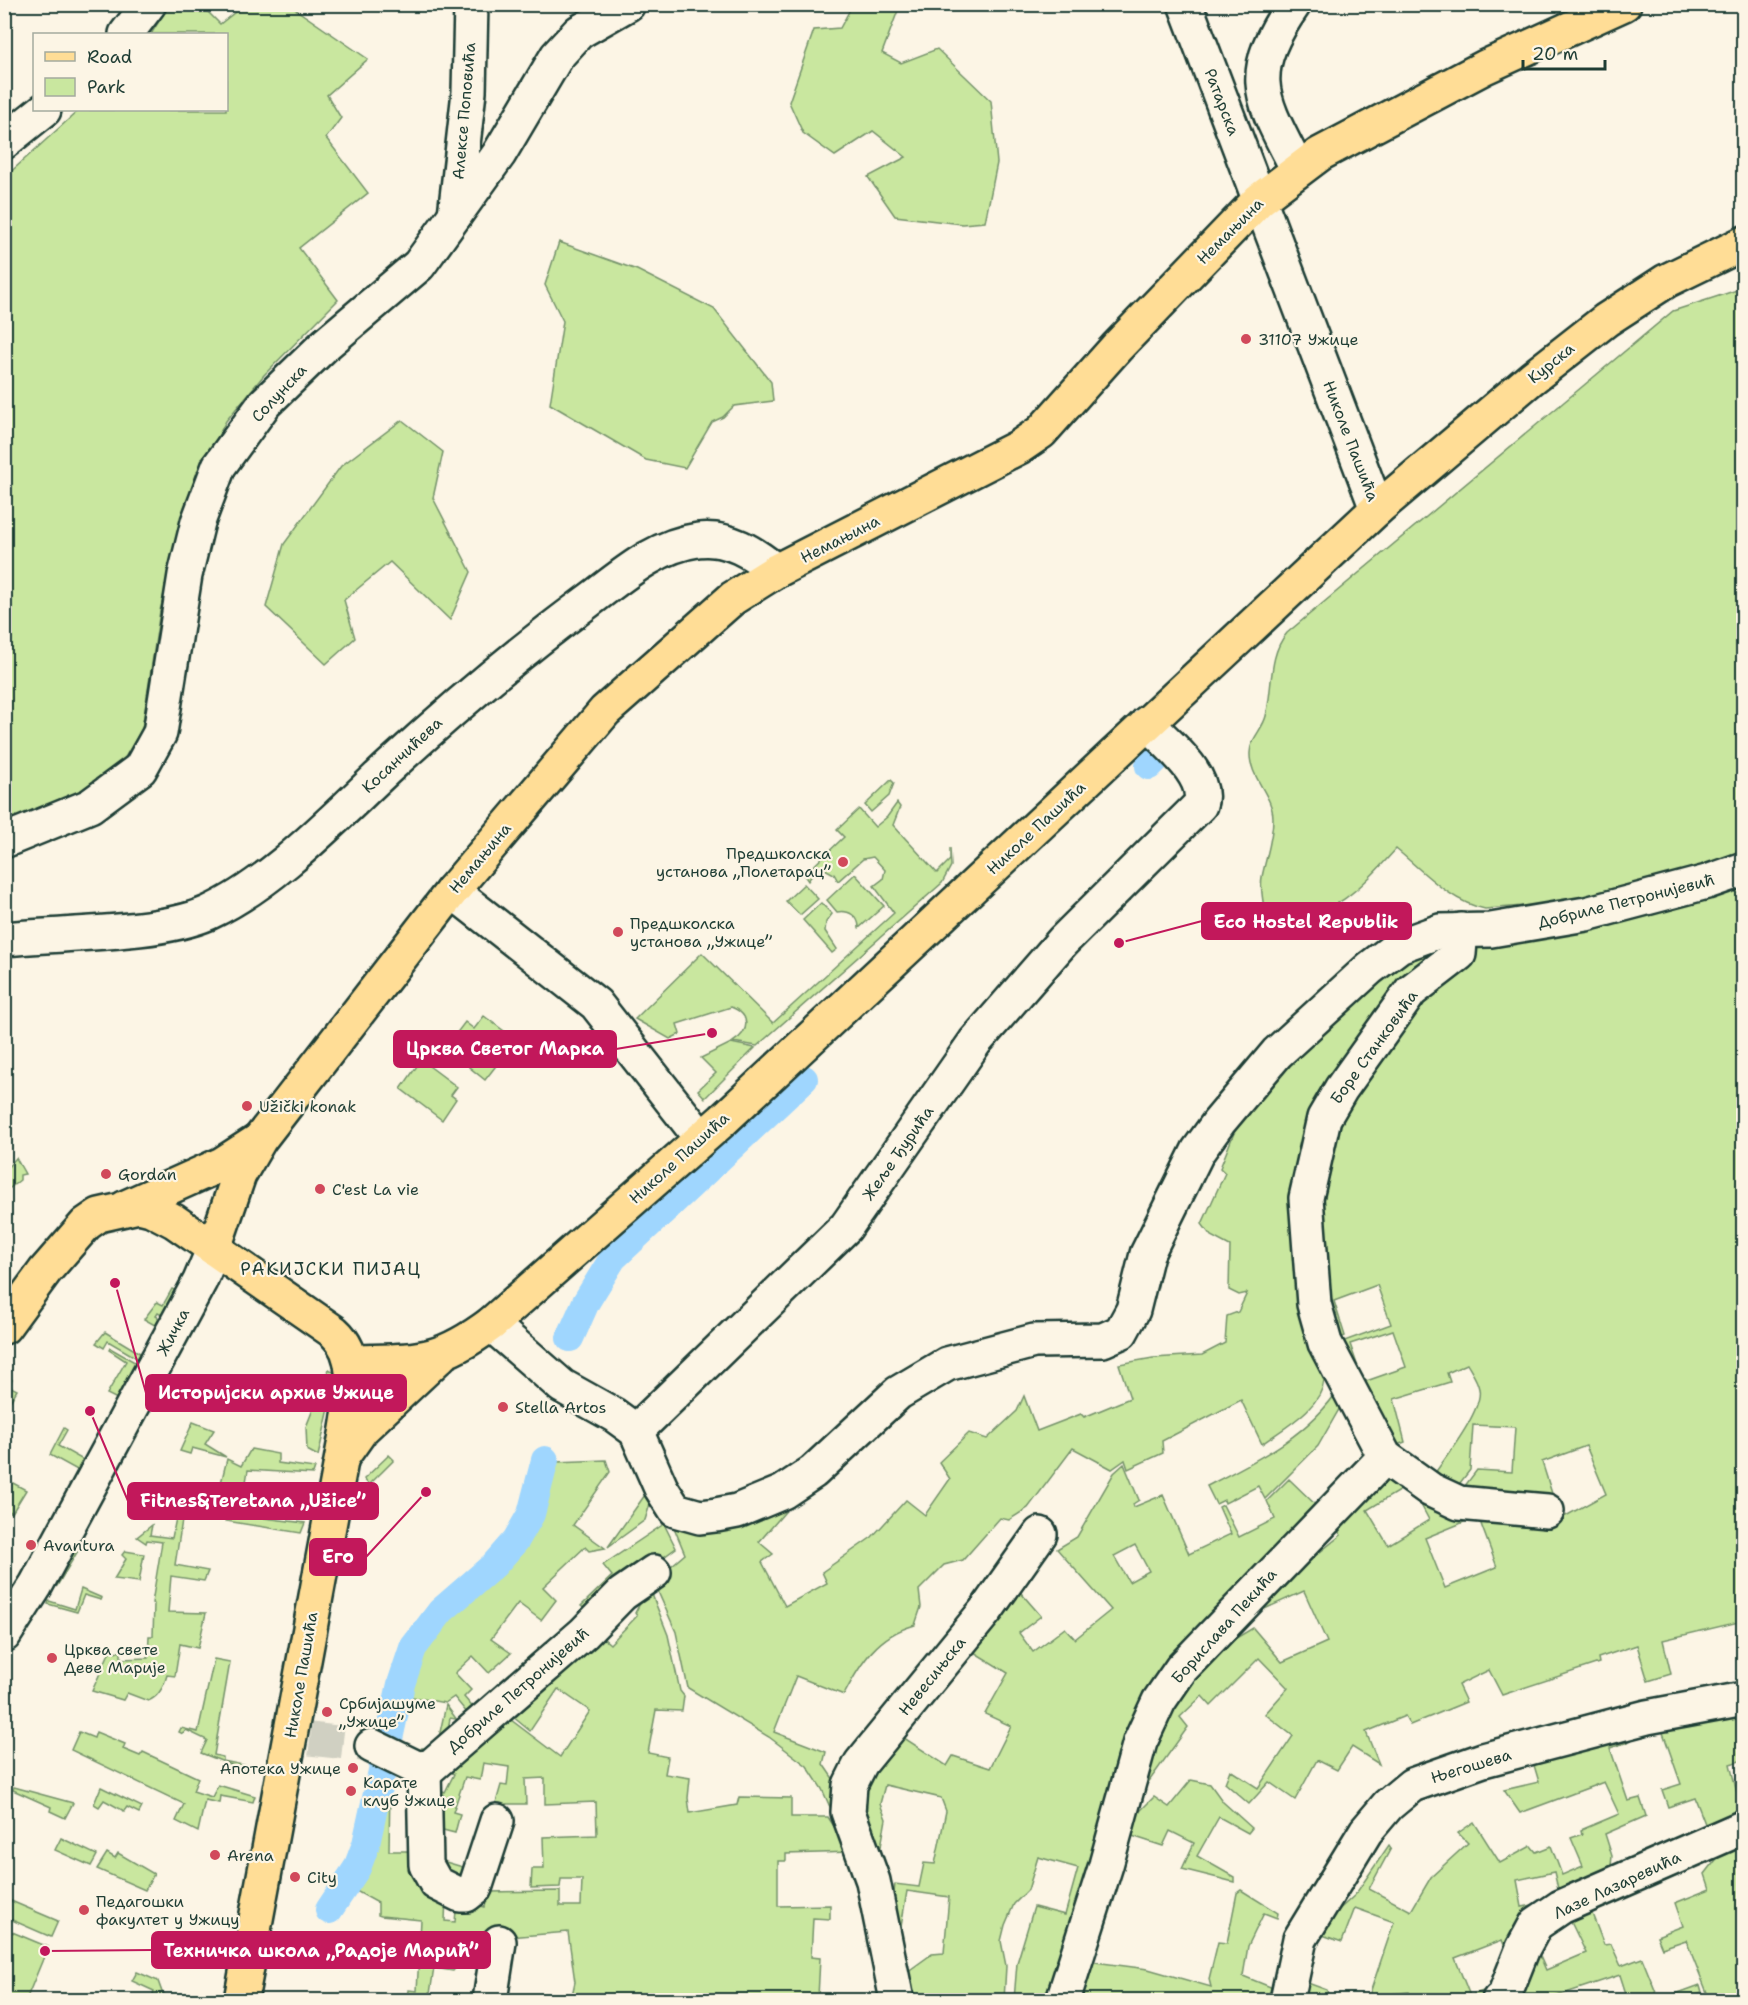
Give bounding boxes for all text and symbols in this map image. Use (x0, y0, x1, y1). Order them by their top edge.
legend (33, 33, 228, 111)
scale bar (1523, 33, 1606, 71)
street label: Алексе Поповића (448, 41, 480, 180)
text: 20 m (1532, 42, 1578, 66)
text: Road (87, 45, 132, 69)
street label: Ратарска (1200, 65, 1244, 139)
text: Park (87, 75, 126, 99)
street label: Немањина (1192, 193, 1268, 269)
place label: 31107 Ужице (1258, 329, 1359, 350)
marker: 31107 Ужице (1239, 332, 1253, 346)
street label: Курска (1523, 338, 1579, 388)
street label: Солунска (247, 359, 311, 427)
street label: Николе Пашића (1318, 378, 1384, 504)
street label: Немањина (797, 510, 883, 568)
street label: Косанчићева (357, 712, 447, 798)
street label: Николе Пашића (982, 777, 1090, 879)
street label: Немањина (444, 818, 516, 898)
place label: Предшколска установа „Полетарац” (656, 843, 831, 882)
marker: Предшколска установа „Полетарац” (836, 855, 850, 869)
street label: Добриле Петронијевић (1535, 869, 1717, 933)
callout: Eco Hostel Republik (1202, 903, 1411, 939)
text: Eco Hostel Republik (1213, 910, 1399, 934)
place label: Предшколска установа „Ужице” (630, 913, 772, 952)
marker: Предшколска установа „Ужице” (611, 925, 625, 939)
street label: Боре Станковића (1326, 986, 1422, 1108)
callout: Црква Светог Марка (394, 1031, 616, 1067)
text: Црква Светог Марка (406, 1037, 605, 1061)
place label: Užički konak (259, 1096, 356, 1117)
marker: Užički konak (240, 1099, 254, 1113)
street label: Жеље Ђурића (858, 1102, 938, 1204)
street label: Николе Пашића (625, 1107, 734, 1209)
place label: Gordan (118, 1164, 177, 1185)
marker: Gordan (99, 1167, 113, 1181)
place label: C'est La vie (332, 1179, 419, 1200)
marker: C'est La vie (313, 1182, 327, 1196)
district label: РАКИЈСКИ ПИЈАЦ (240, 1257, 422, 1281)
street label: Жичка (152, 1305, 194, 1359)
callout: Историјски архив Ужице (146, 1375, 406, 1411)
text: Историјски архив Ужице (158, 1381, 394, 1405)
place label: Stella Artos (515, 1397, 607, 1418)
marker: Stella Artos (496, 1400, 510, 1414)
callout: Fitnes&Teretana „Užice” (128, 1483, 378, 1519)
text: Fitnes&Teretana „Užice” (140, 1489, 366, 1513)
place label: Avantura (43, 1535, 114, 1556)
marker: Avantura (24, 1538, 38, 1552)
callout: Его (310, 1539, 366, 1575)
text: Его (322, 1545, 354, 1569)
street label: Борислава Пекића (1167, 1564, 1281, 1688)
street label: Николе Пашића (280, 1610, 322, 1740)
street label: Добриле Петронијевић (443, 1622, 593, 1758)
street label: Невесињска (894, 1632, 970, 1720)
place label: Црква свете Деве Марије (64, 1639, 166, 1678)
marker: Црква свете Деве Марије (45, 1651, 59, 1665)
place label: Србијашуме „Ужице” (338, 1693, 436, 1732)
marker: Србијашуме „Ужице” (320, 1705, 334, 1719)
street label: Његошева (1428, 1744, 1514, 1788)
place label: Апотека Ужице (220, 1758, 341, 1779)
marker: Апотека Ужице (346, 1761, 360, 1775)
place label: Карате клуб Ужице (363, 1772, 455, 1811)
marker: Карате клуб Ужице (344, 1784, 358, 1798)
place label: Arena (227, 1845, 274, 1866)
street label: Лазе Лазаревића (1550, 1846, 1684, 1924)
marker: Arena (208, 1848, 222, 1862)
place label: City (307, 1867, 337, 1888)
marker: City (288, 1870, 302, 1884)
place label: Педагошки факултет у Ужицу (96, 1891, 240, 1930)
marker: Педагошки факултет у Ужицу (77, 1903, 91, 1917)
callout: Техничка школа „Радоје Марић” (152, 1932, 490, 1968)
text: Техничка школа „Радоје Марић” (164, 1939, 479, 1963)

